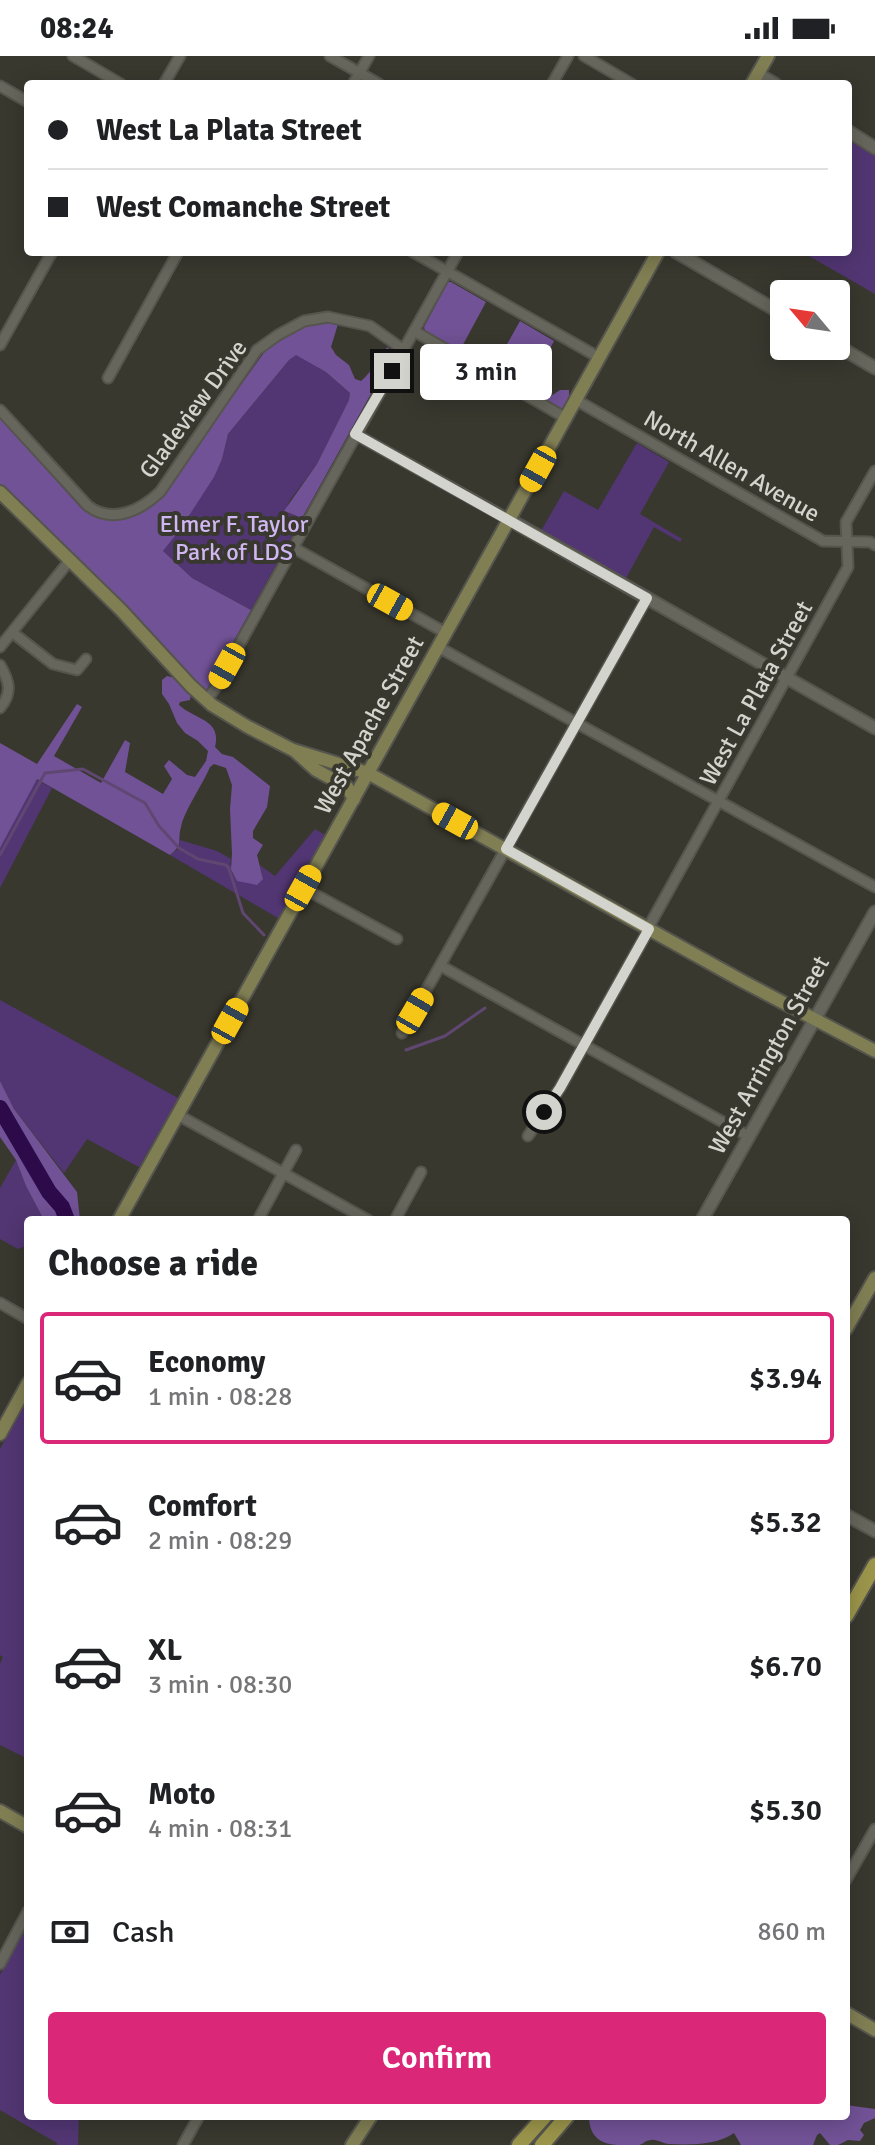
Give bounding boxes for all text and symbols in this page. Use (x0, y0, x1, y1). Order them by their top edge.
text: 08:24 (40, 10, 114, 47)
text: West La Plata Street (96, 112, 362, 149)
text: West Comanche Street (96, 189, 390, 226)
north arrow (770, 280, 850, 360)
map controls (770, 280, 850, 360)
street label: Gladeview Drive (133, 334, 253, 484)
callout: 3 min (420, 343, 552, 399)
route end (374, 353, 410, 389)
text: 3 min (455, 356, 517, 388)
street label: North Allen Avenue (639, 403, 825, 529)
car (516, 442, 560, 496)
park label: Elmer F. Taylor Park of LDS (160, 509, 309, 567)
car (363, 580, 417, 624)
street label: West La Plata Street (693, 595, 819, 791)
street label: West Apache Street (308, 631, 430, 819)
car (205, 639, 249, 693)
car (428, 799, 482, 843)
car (281, 861, 325, 915)
street label: West Arrington Street (702, 951, 836, 1159)
car (393, 984, 437, 1038)
car (208, 994, 252, 1048)
route start (526, 1094, 562, 1130)
text: Choose a ride (48, 1241, 258, 1286)
icon: car (52, 1342, 124, 1414)
text: Economy (148, 1344, 265, 1381)
text: $3.94 (749, 1360, 822, 1397)
text: 1 min · 08:28 (148, 1381, 292, 1413)
icon: car (52, 1486, 124, 1558)
text: Comfort (148, 1488, 257, 1525)
text: $5.32 (749, 1504, 822, 1541)
text: 2 min · 08:29 (148, 1525, 292, 1557)
icon: car (52, 1630, 124, 1702)
text: XL (148, 1632, 182, 1669)
text: $6.70 (749, 1648, 822, 1685)
text: 3 min · 08:30 (148, 1669, 292, 1701)
icon: car (52, 1774, 124, 1846)
text: Moto (148, 1776, 215, 1813)
text: $5.30 (749, 1792, 822, 1829)
text: 4 min · 08:31 (148, 1813, 292, 1845)
icon: cash (48, 1910, 92, 1954)
text: Cash (112, 1914, 175, 1951)
text: 860 m (757, 1916, 826, 1948)
button: Confirm (48, 2012, 826, 2104)

